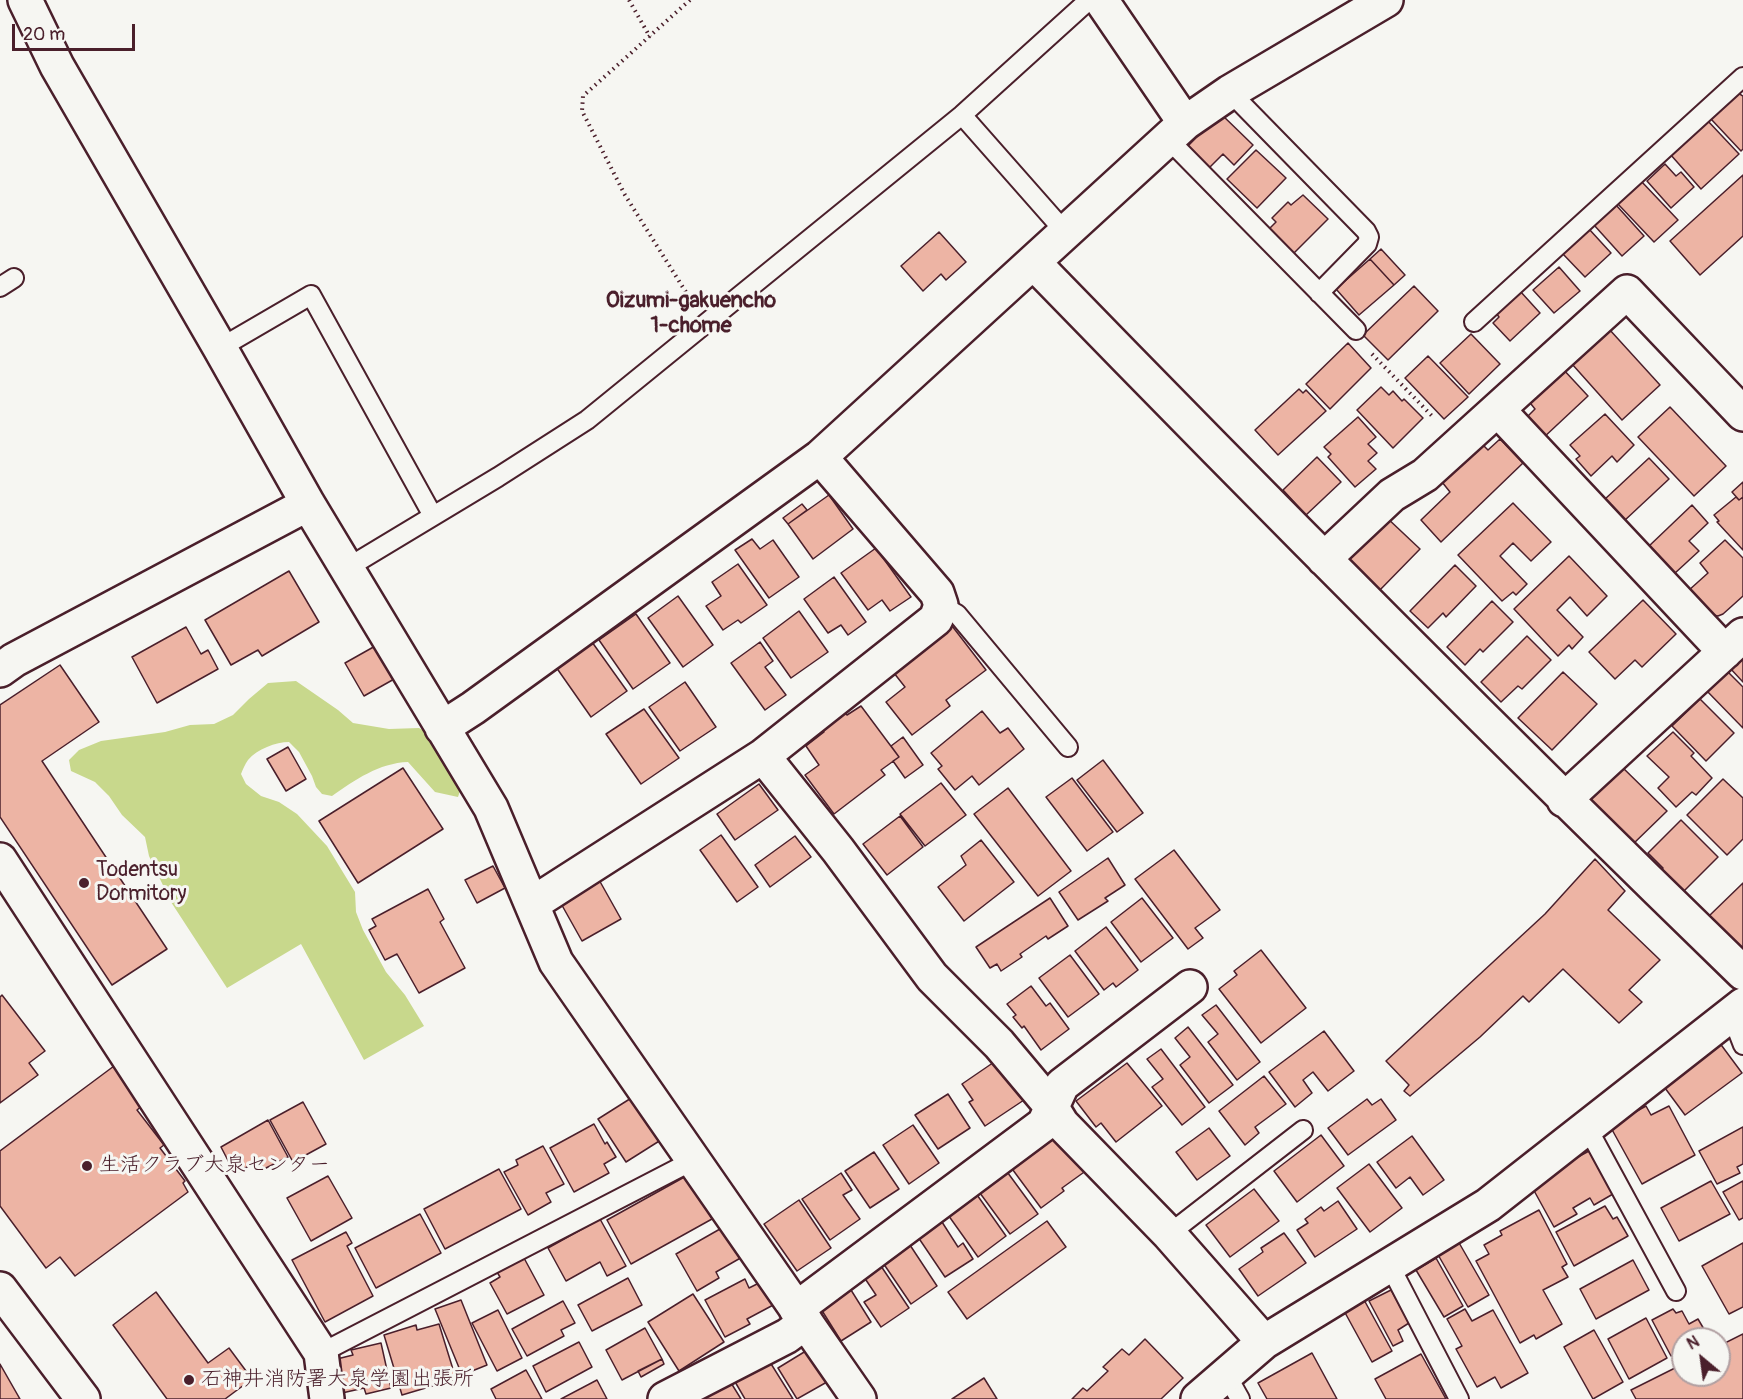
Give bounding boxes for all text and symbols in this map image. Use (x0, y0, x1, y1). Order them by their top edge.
scale bar (15, 12, 138, 50)
text: 20 m (23, 23, 65, 46)
district label: Oizumi-gakuencho 1-chome (606, 288, 776, 340)
place label: Todentsu Dormitory (96, 858, 187, 908)
marker: Todentsu Dormitory (77, 876, 91, 890)
place label: 生活クラブ大泉センター (99, 1153, 330, 1179)
marker: 生活クラブ大泉センター (80, 1159, 94, 1173)
north arrow (1671, 1327, 1731, 1387)
text: N (1684, 1332, 1703, 1354)
place label: 石神井消防署大泉学園出張所 (201, 1367, 474, 1393)
marker: 石神井消防署大泉学園出張所 (182, 1373, 196, 1387)

